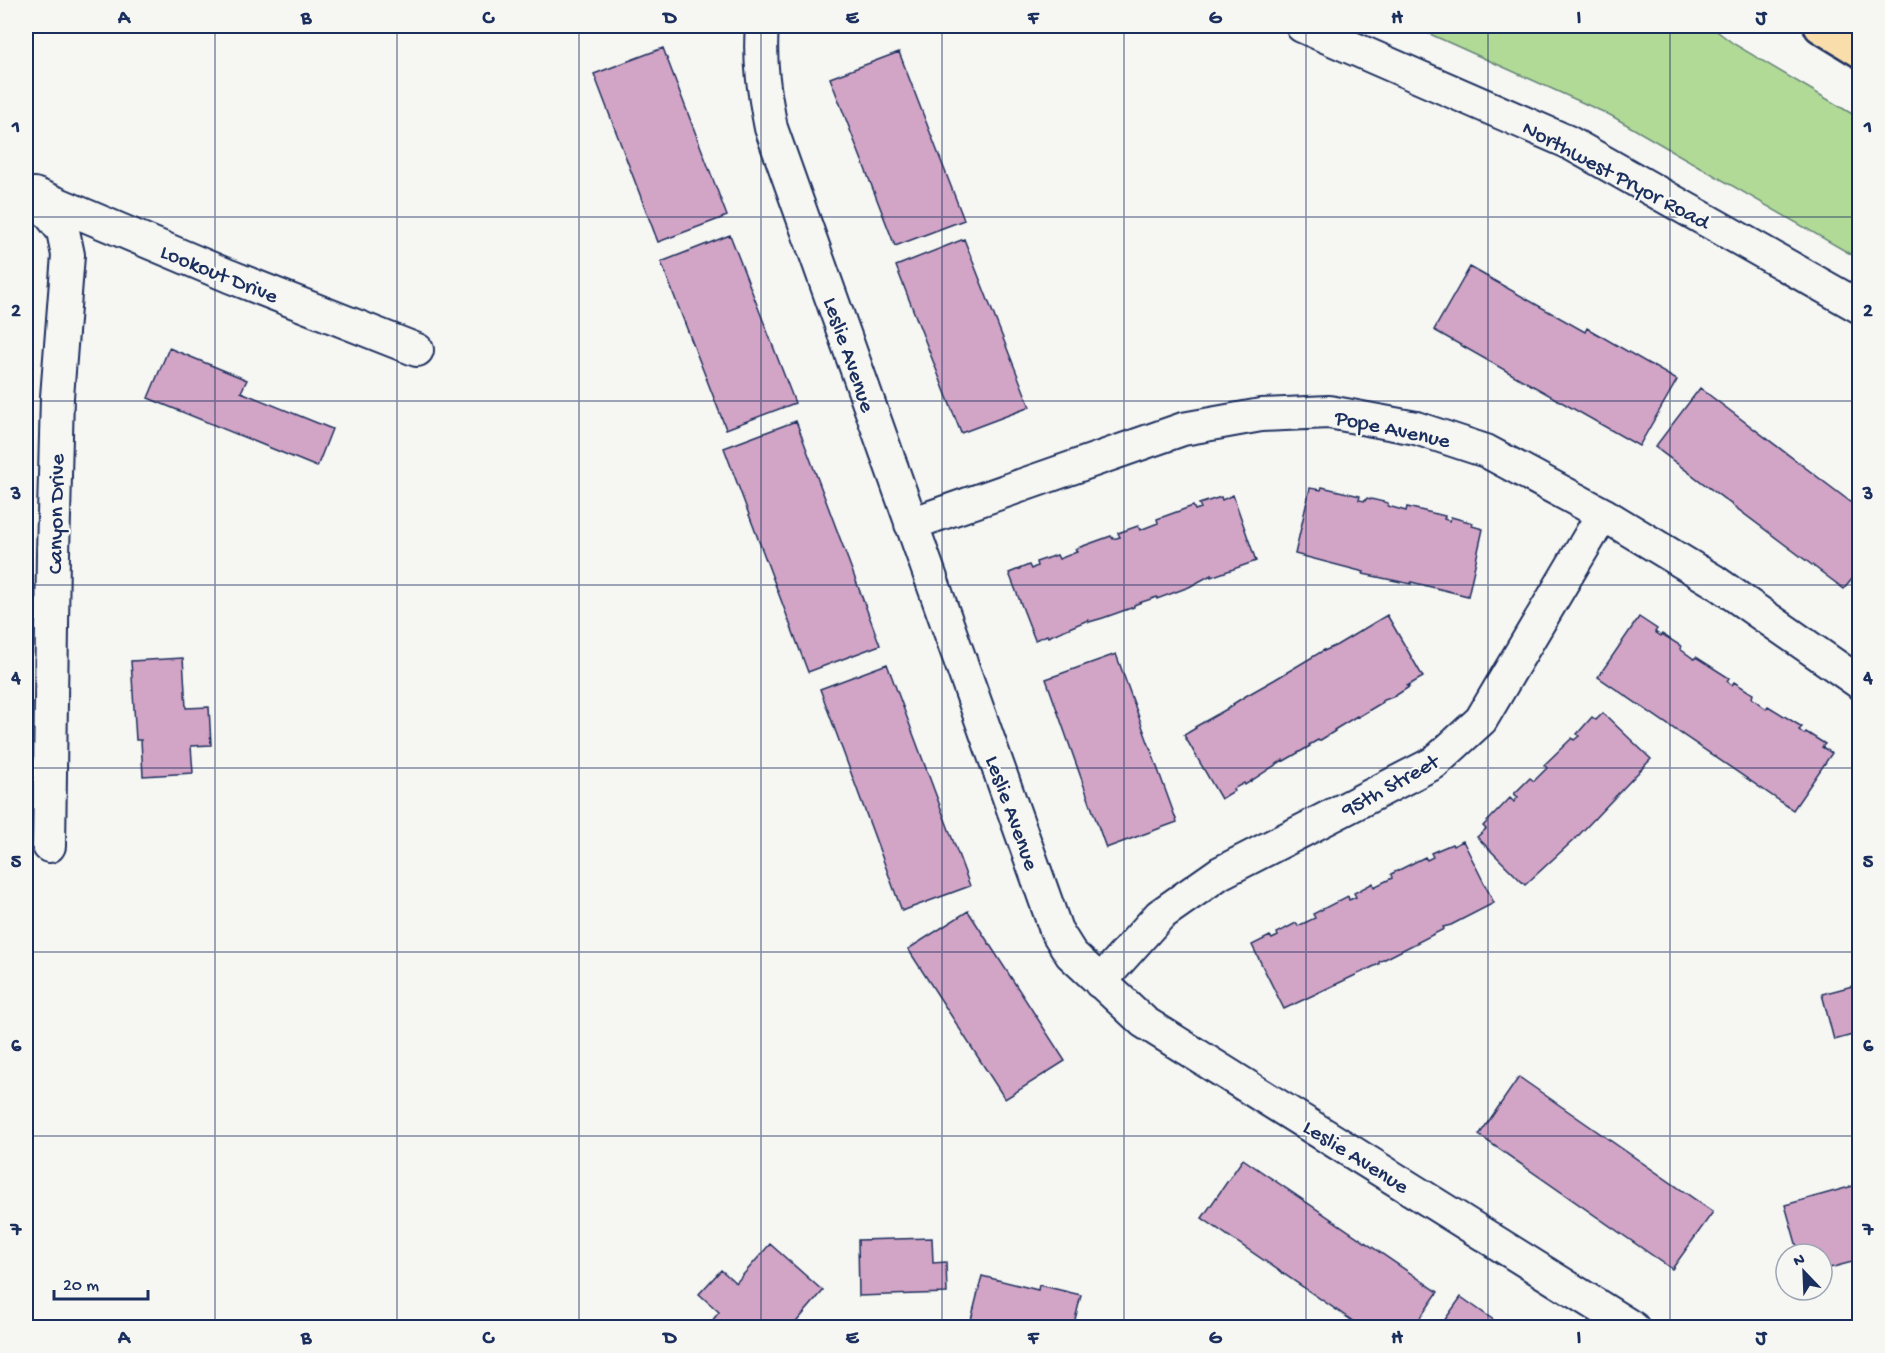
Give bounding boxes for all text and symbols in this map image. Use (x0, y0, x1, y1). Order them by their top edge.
text: A (117, 8, 132, 31)
text: B (300, 8, 312, 31)
text: C (482, 8, 496, 31)
text: D (661, 8, 677, 31)
text: E (846, 8, 860, 31)
text: F (1027, 8, 1040, 31)
text: G (1209, 8, 1223, 31)
text: H (1391, 8, 1403, 31)
text: I (1577, 8, 1582, 31)
text: J (1755, 8, 1768, 31)
street label: Northwest Pryor Road (1517, 116, 1715, 238)
text: 1 (11, 117, 20, 140)
text: 1 (1863, 117, 1872, 140)
street label: Lookout Drive (156, 240, 282, 311)
street label: Leslie Avenue (815, 294, 879, 417)
text: 2 (11, 301, 21, 324)
text: 2 (1863, 301, 1873, 324)
street label: Pope Avenue (1331, 406, 1453, 456)
street label: Canyon Drive (44, 453, 72, 575)
text: 3 (10, 484, 21, 507)
text: 3 (1862, 484, 1873, 507)
text: 4 (10, 668, 21, 691)
text: 4 (1862, 668, 1873, 691)
street label: 95th Street (1337, 749, 1446, 825)
street label: Leslie Avenue (978, 753, 1043, 875)
text: 5 (11, 852, 22, 875)
text: 5 (1863, 852, 1874, 875)
text: 6 (11, 1036, 22, 1059)
text: 6 (1863, 1036, 1874, 1059)
street label: Leslie Avenue (1297, 1116, 1413, 1202)
text: 7 (10, 1220, 23, 1243)
text: 7 (1862, 1220, 1875, 1243)
north arrow (1774, 1242, 1834, 1302)
text: N (1791, 1250, 1809, 1272)
scale bar (54, 1263, 148, 1301)
text: 20 m (63, 1276, 99, 1297)
text: A (117, 1328, 132, 1351)
text: B (300, 1328, 312, 1351)
text: C (482, 1328, 496, 1351)
text: D (661, 1328, 677, 1351)
text: E (846, 1328, 860, 1351)
text: F (1027, 1328, 1040, 1351)
text: G (1209, 1328, 1223, 1351)
text: H (1391, 1328, 1403, 1351)
text: I (1577, 1328, 1582, 1351)
text: J (1755, 1328, 1768, 1351)

